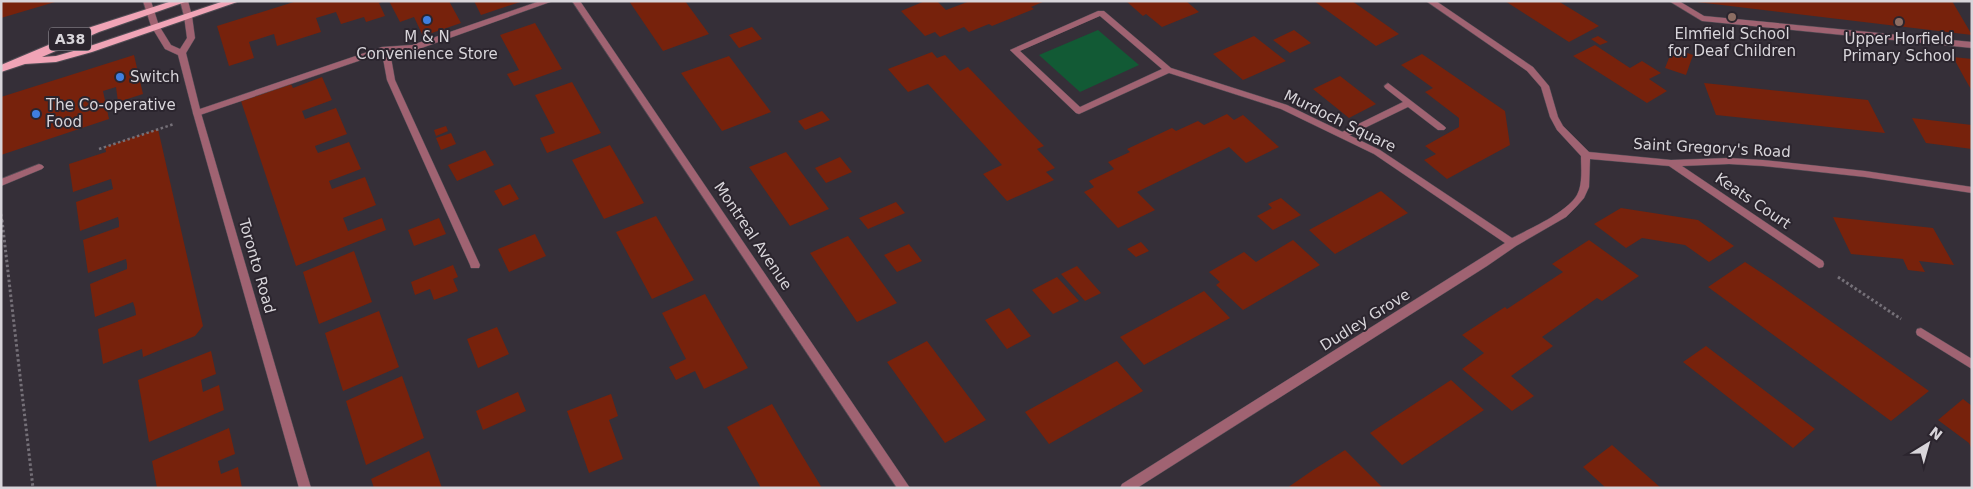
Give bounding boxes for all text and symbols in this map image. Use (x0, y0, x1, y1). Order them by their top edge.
marker: Elmfield School for Deaf Children (1726, 11, 1738, 23)
marker: M & N Convenience Store (421, 14, 433, 26)
marker: Upper Horfield Primary School (1893, 16, 1905, 28)
place label: Elmfield School for Deaf Children (1668, 25, 1796, 60)
road number: A38 (49, 28, 91, 50)
place label: M & N Convenience Store (356, 28, 498, 63)
place label: Upper Horfield Primary School (1843, 30, 1955, 65)
place label: Switch (130, 68, 180, 86)
marker: Switch (114, 71, 126, 83)
street label: Murdoch Square (1281, 86, 1399, 156)
place label: The Co-operative Food (45, 96, 176, 131)
marker: The Co-operative Food (30, 108, 42, 120)
street label: Saint Gregory's Road (1633, 135, 1791, 161)
street label: Keats Court (1712, 169, 1794, 233)
street label: Montreal Avenue (710, 179, 796, 293)
street label: Toronto Road (235, 216, 279, 315)
street label: Dudley Grove (1317, 285, 1413, 355)
north arrow (1903, 419, 1953, 469)
text: N (1926, 424, 1945, 444)

